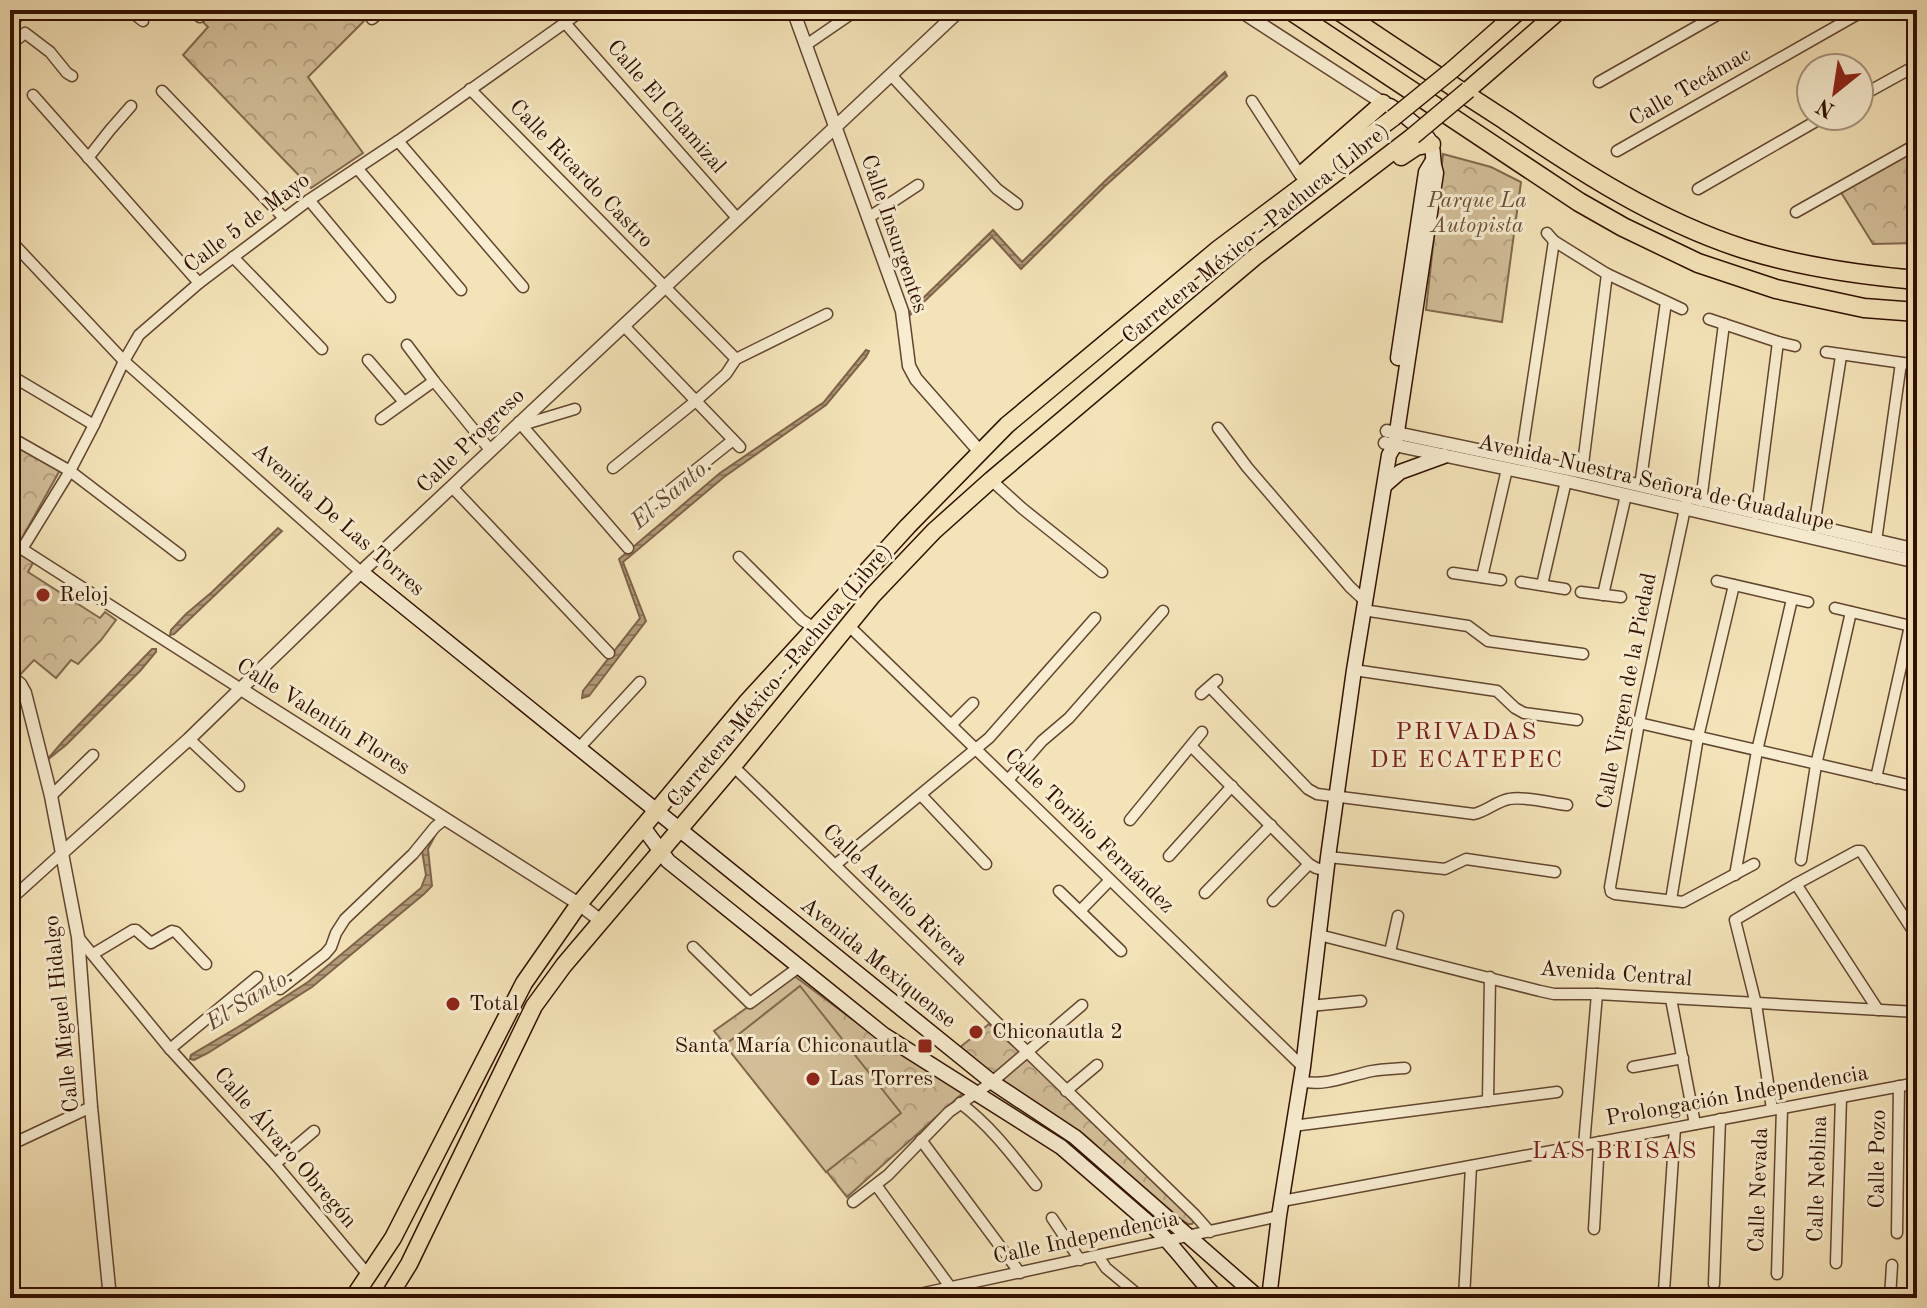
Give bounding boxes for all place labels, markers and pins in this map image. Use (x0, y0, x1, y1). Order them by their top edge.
place label: Reloj (59, 584, 109, 606)
marker: Reloj (34, 586, 52, 604)
place label: Total (469, 993, 519, 1015)
marker: Total (444, 995, 462, 1013)
place label: Chiconautla 2 (992, 1021, 1123, 1043)
marker: Chiconautla 2 (967, 1023, 985, 1041)
place label: Santa María Chiconautla (674, 1035, 909, 1057)
marker: Santa María Chiconautla (916, 1037, 934, 1055)
place label: Las Torres (829, 1068, 933, 1090)
marker: Las Torres (804, 1070, 822, 1088)

